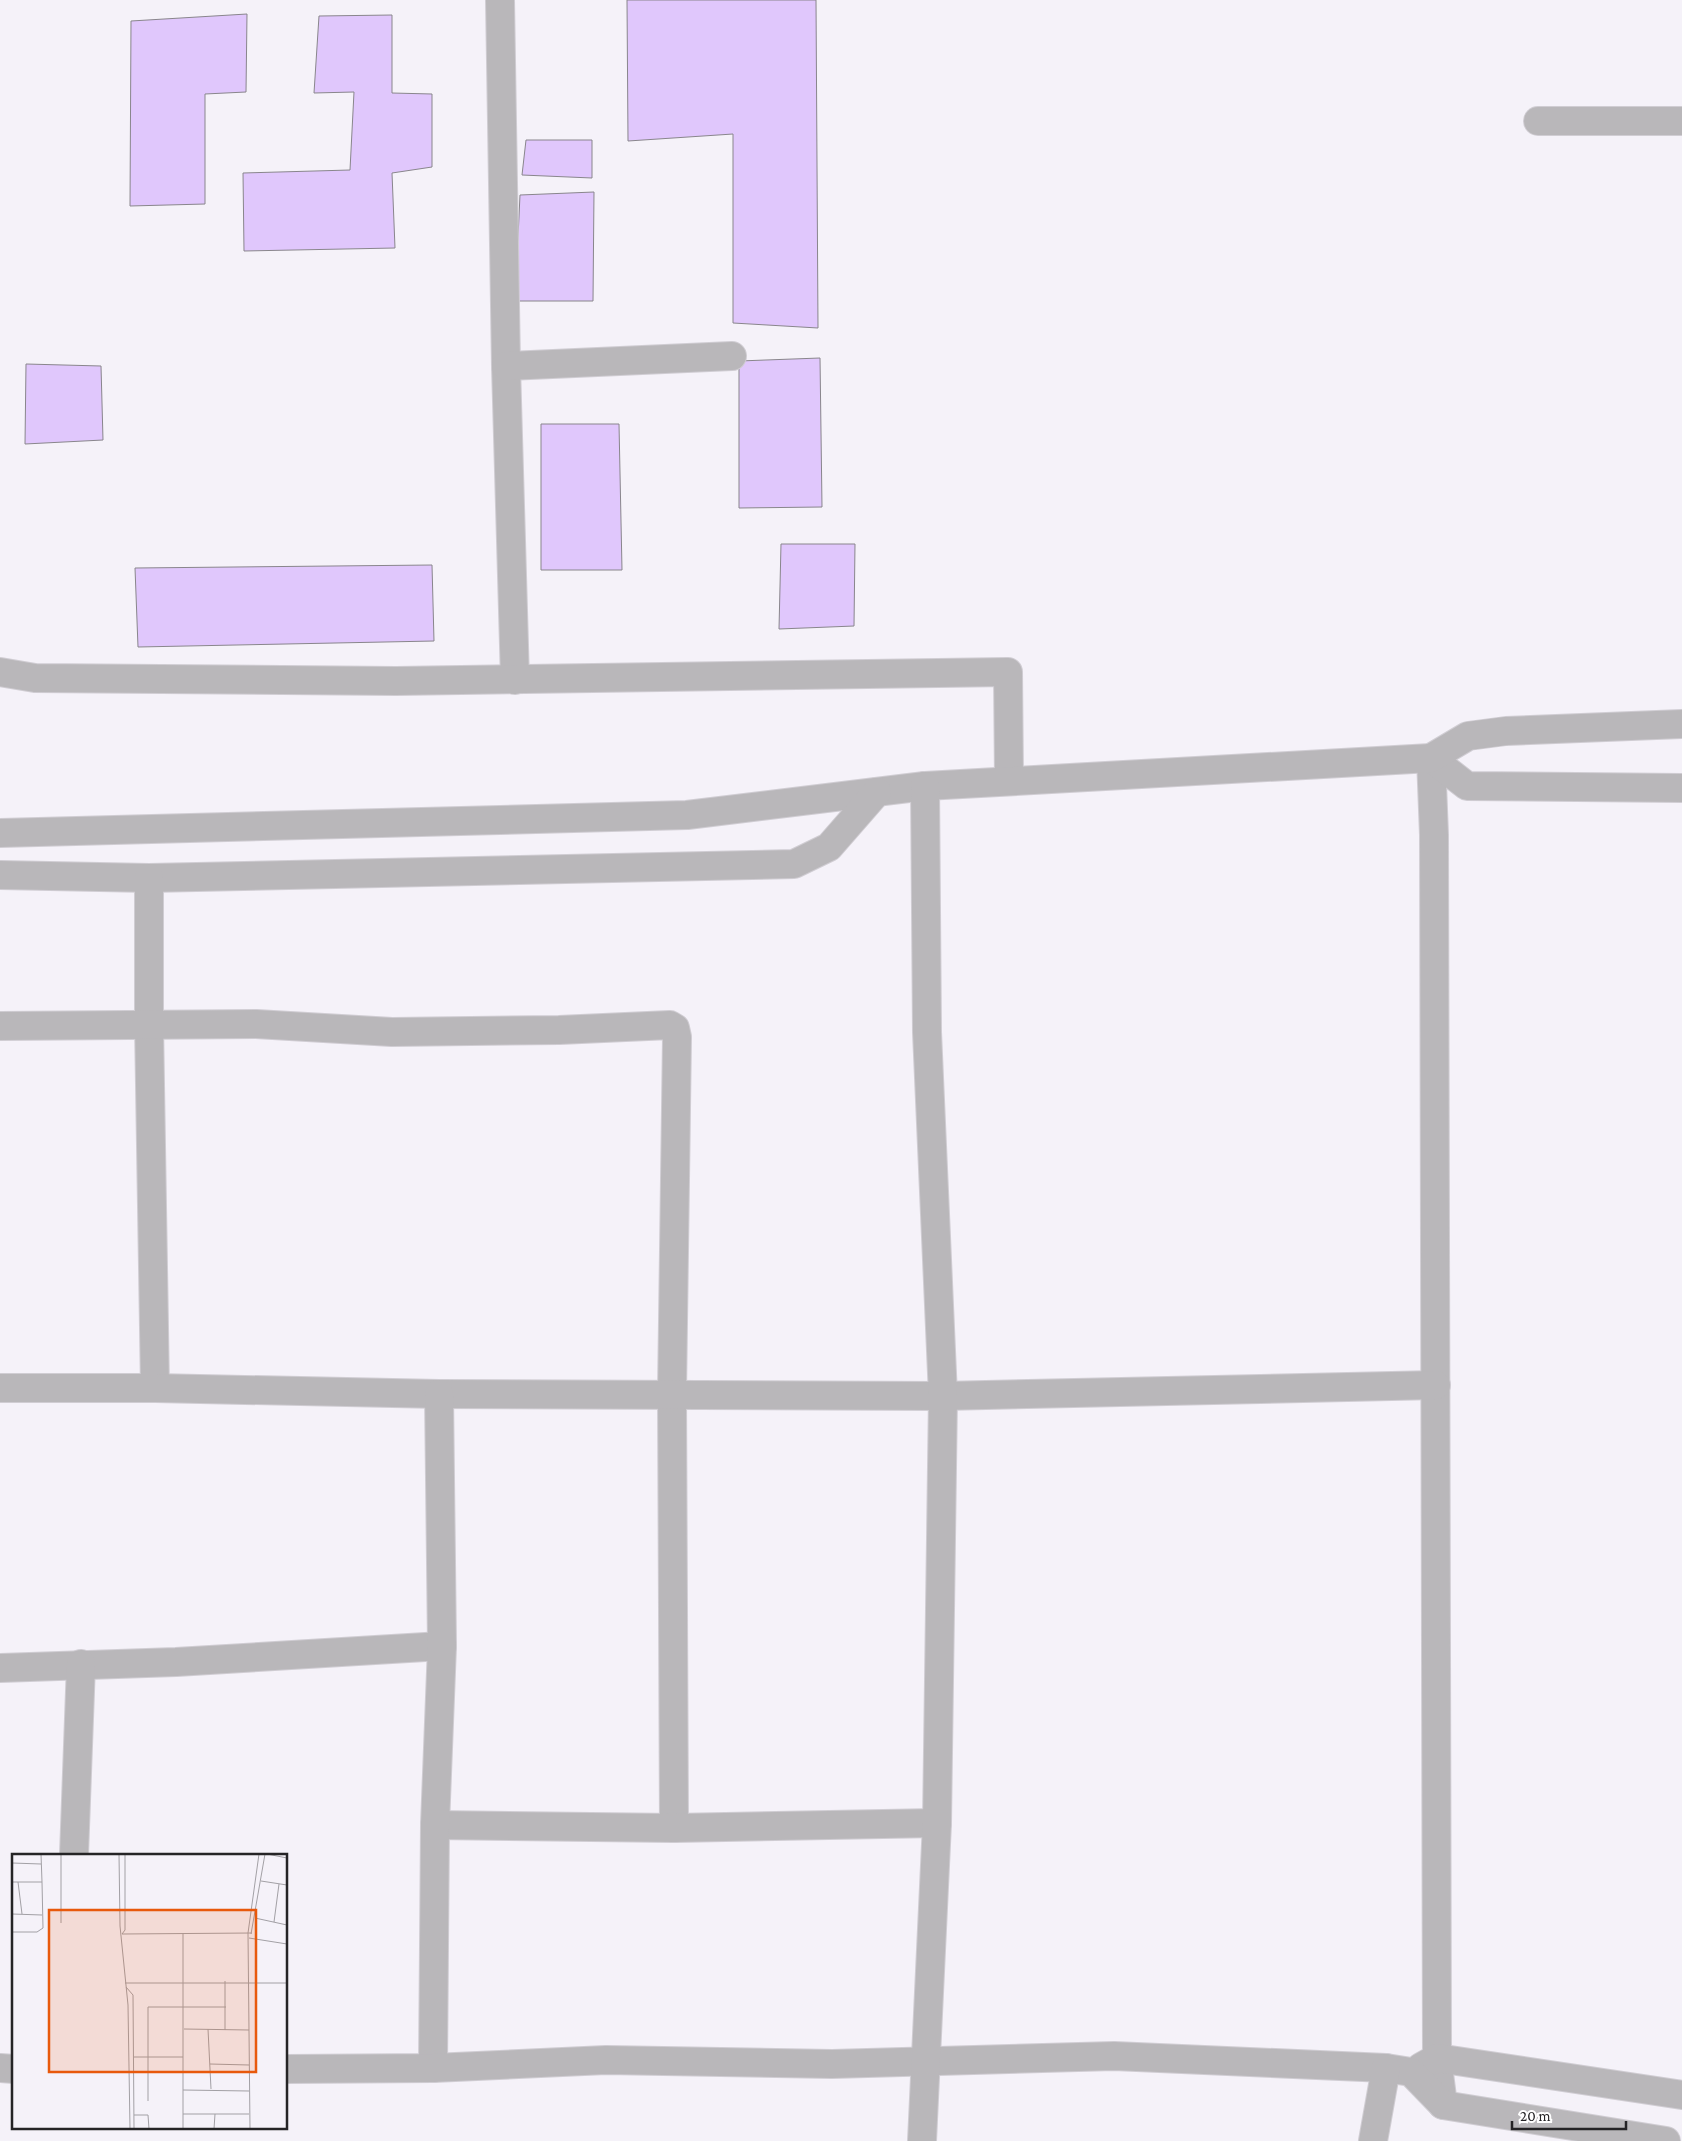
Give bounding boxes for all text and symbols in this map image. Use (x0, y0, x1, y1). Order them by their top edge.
inset map (12, 1854, 288, 2128)
scale bar (1512, 2098, 1626, 2130)
text: 20 m (1520, 2108, 1551, 2124)

